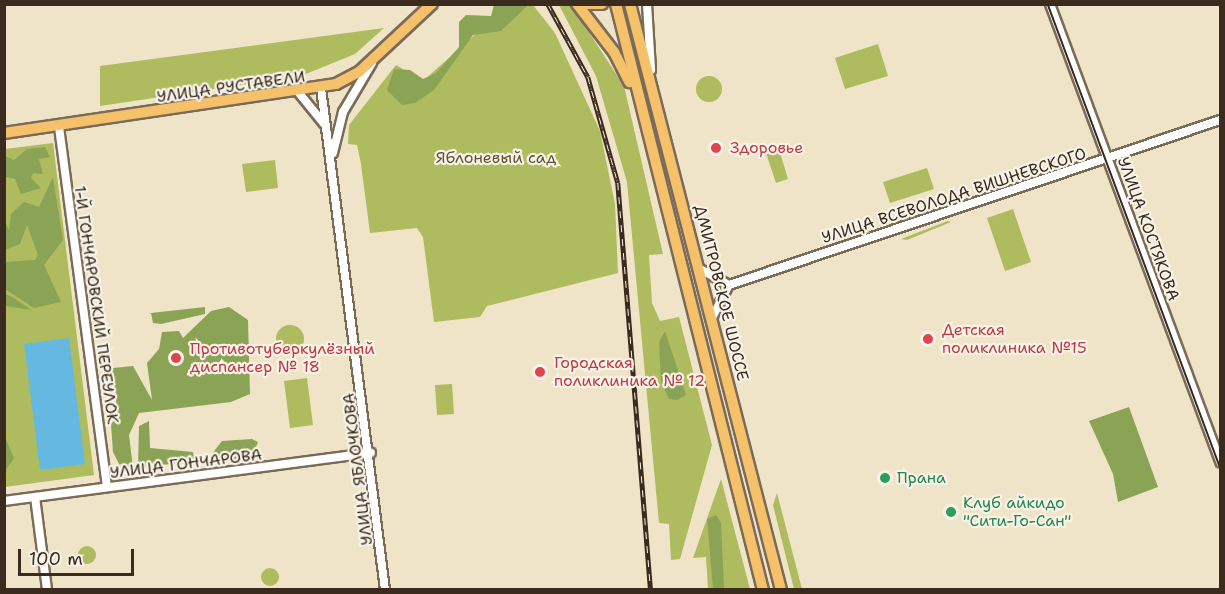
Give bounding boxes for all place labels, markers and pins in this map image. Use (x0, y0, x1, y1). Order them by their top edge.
place label: Здоровье (730, 138, 803, 158)
marker: Здоровье (707, 139, 725, 157)
place label: Детская поликлиника №15 (942, 320, 1087, 358)
marker: Детская поликлиника №15 (919, 330, 937, 348)
place label: Противотуберкулёзный диспансер № 18 (190, 339, 375, 377)
marker: Противотуберкулёзный диспансер № 18 (167, 349, 185, 367)
place label: Городская поликлиника № 12 (554, 353, 705, 391)
marker: Городская поликлиника № 12 (531, 363, 549, 381)
place label: Прана (897, 468, 946, 488)
marker: Прана (878, 471, 892, 485)
place label: Клуб айкидо "Сити-Го-Сан" (963, 493, 1071, 531)
marker: Клуб айкидо "Сити-Го-Сан" (944, 505, 958, 519)

